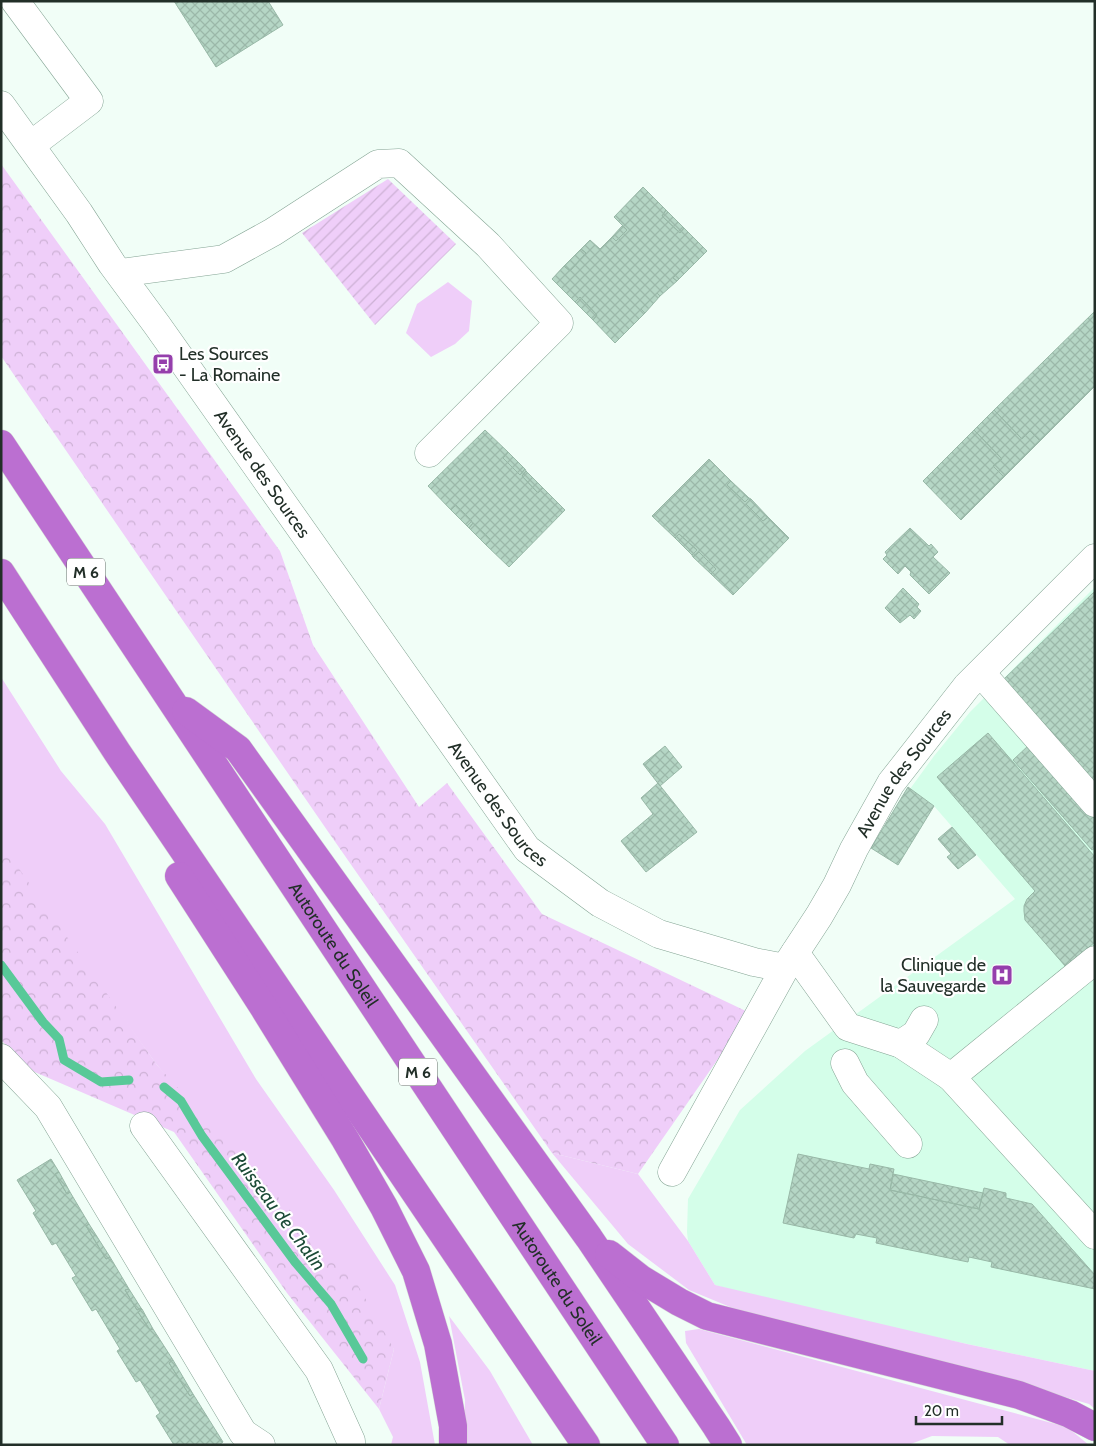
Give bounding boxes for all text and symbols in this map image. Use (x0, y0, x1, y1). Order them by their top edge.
place label: Les Sources - La Romaine (179, 343, 280, 386)
bus stop icon: Les Sources - La Romaine (151, 352, 175, 376)
street label: Avenue des Sources (209, 405, 315, 542)
road number: M 6 (67, 558, 105, 586)
street label: Avenue des Sources (852, 704, 956, 841)
street label: Avenue des Sources (443, 737, 552, 871)
street label: Autoroute du Soleil (284, 878, 383, 1012)
place label: Clinique de la Sauvegarde (880, 954, 986, 997)
hospital icon: Clinique de la Sauvegarde (990, 963, 1014, 987)
road number: M 6 (399, 1058, 437, 1086)
water label: Ruisseau de Chalin (227, 1148, 331, 1275)
street label: Autoroute du Soleil (508, 1216, 607, 1350)
scale bar (916, 1394, 1002, 1426)
text: 20 m (924, 1402, 959, 1420)

